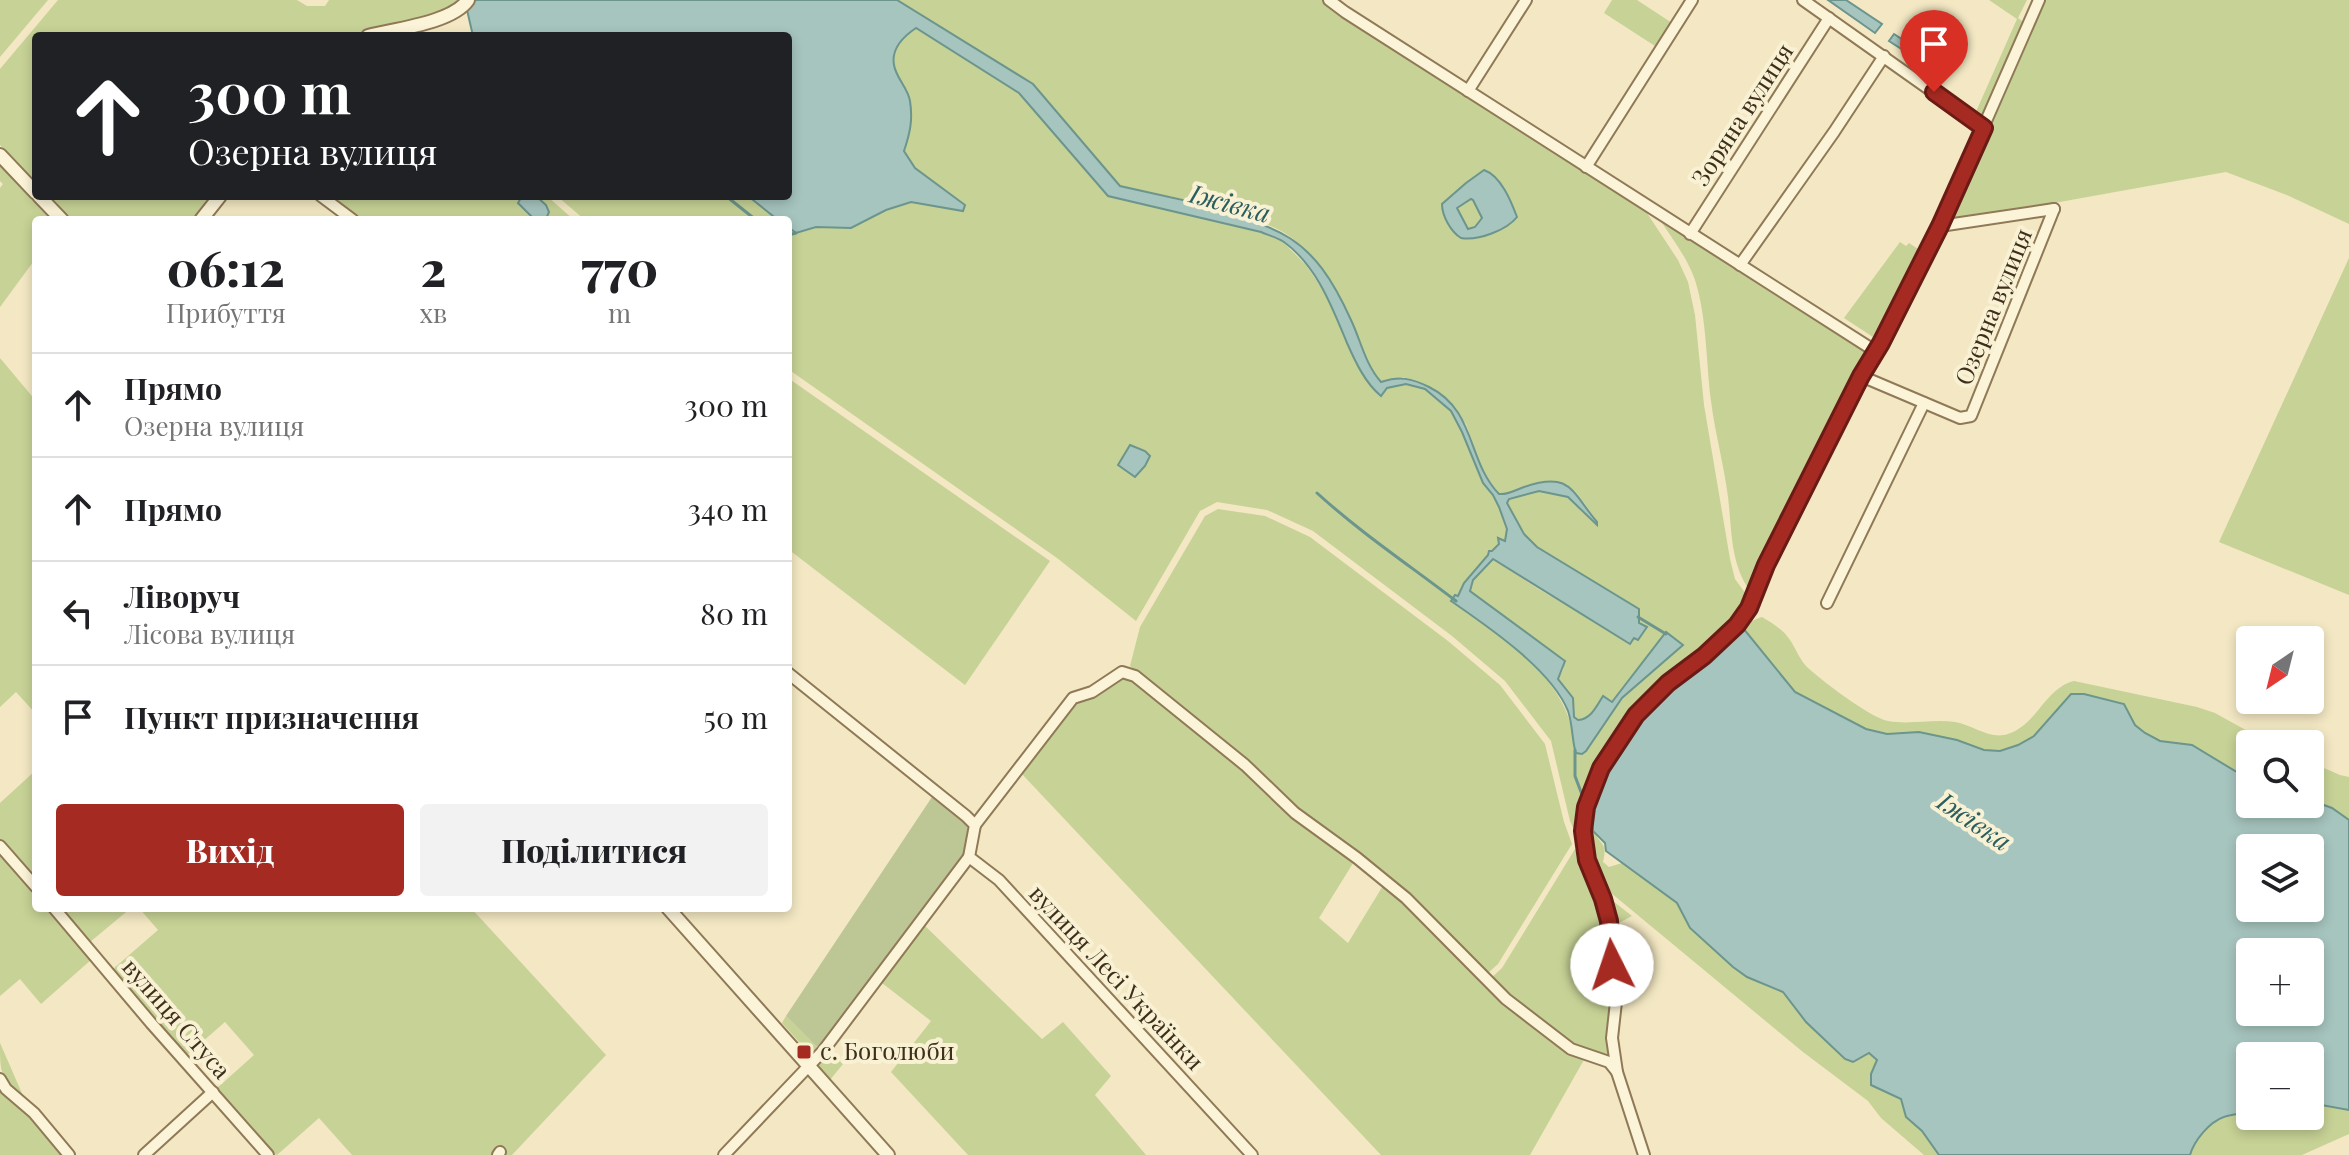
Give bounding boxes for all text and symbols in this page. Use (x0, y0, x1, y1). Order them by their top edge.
pin (1900, 10, 1968, 92)
icon: arrive (1912, 22, 1956, 66)
street label: Зоряна вулиця (1683, 36, 1799, 191)
text: 300 m (188, 54, 351, 129)
icon: ahead (56, 64, 160, 168)
text: Озерна вулиця (188, 126, 437, 174)
water label: Іжівка (1185, 175, 1275, 230)
street label: Озерна вулиця (1946, 223, 2038, 389)
text: 06:12 (167, 235, 285, 299)
text: 2 (420, 235, 446, 299)
text: 770 (581, 235, 658, 299)
text: Прибуття (166, 295, 286, 330)
text: хв (420, 295, 447, 330)
text: m (608, 295, 631, 330)
text: Прямо (124, 368, 222, 408)
icon: ahead (56, 383, 100, 427)
text: 300 m (684, 385, 768, 425)
text: Озерна вулиця (124, 408, 304, 443)
icon: ahead (56, 487, 100, 531)
text: Прямо (124, 489, 222, 529)
text: 340 m (688, 489, 768, 529)
text: Ліворуч (124, 576, 240, 616)
icon: left (56, 591, 100, 635)
text: 80 m (700, 593, 768, 633)
text: Лісова вулиця (124, 616, 295, 651)
north arrow (2236, 626, 2324, 714)
map controls (2236, 626, 2324, 1130)
icon: arrive (56, 695, 100, 739)
text: Пункт призначення (124, 697, 419, 737)
text: 50 m (703, 697, 768, 737)
button: search (2236, 730, 2324, 818)
water label: Іжівка (1930, 783, 2019, 858)
button: Вихід (56, 804, 404, 896)
button: Поділитися (420, 804, 768, 896)
button: layers (2236, 834, 2324, 922)
street label: вулиця Лесі Українки (1023, 877, 1212, 1076)
position arrow (1570, 923, 1654, 1007)
button: + (2236, 938, 2324, 1026)
street label: вулиця Стуса (116, 951, 239, 1085)
place label: с. Боголюби (820, 1034, 955, 1066)
button: − (2236, 1042, 2324, 1130)
marker: с. Боголюби (795, 1043, 813, 1061)

